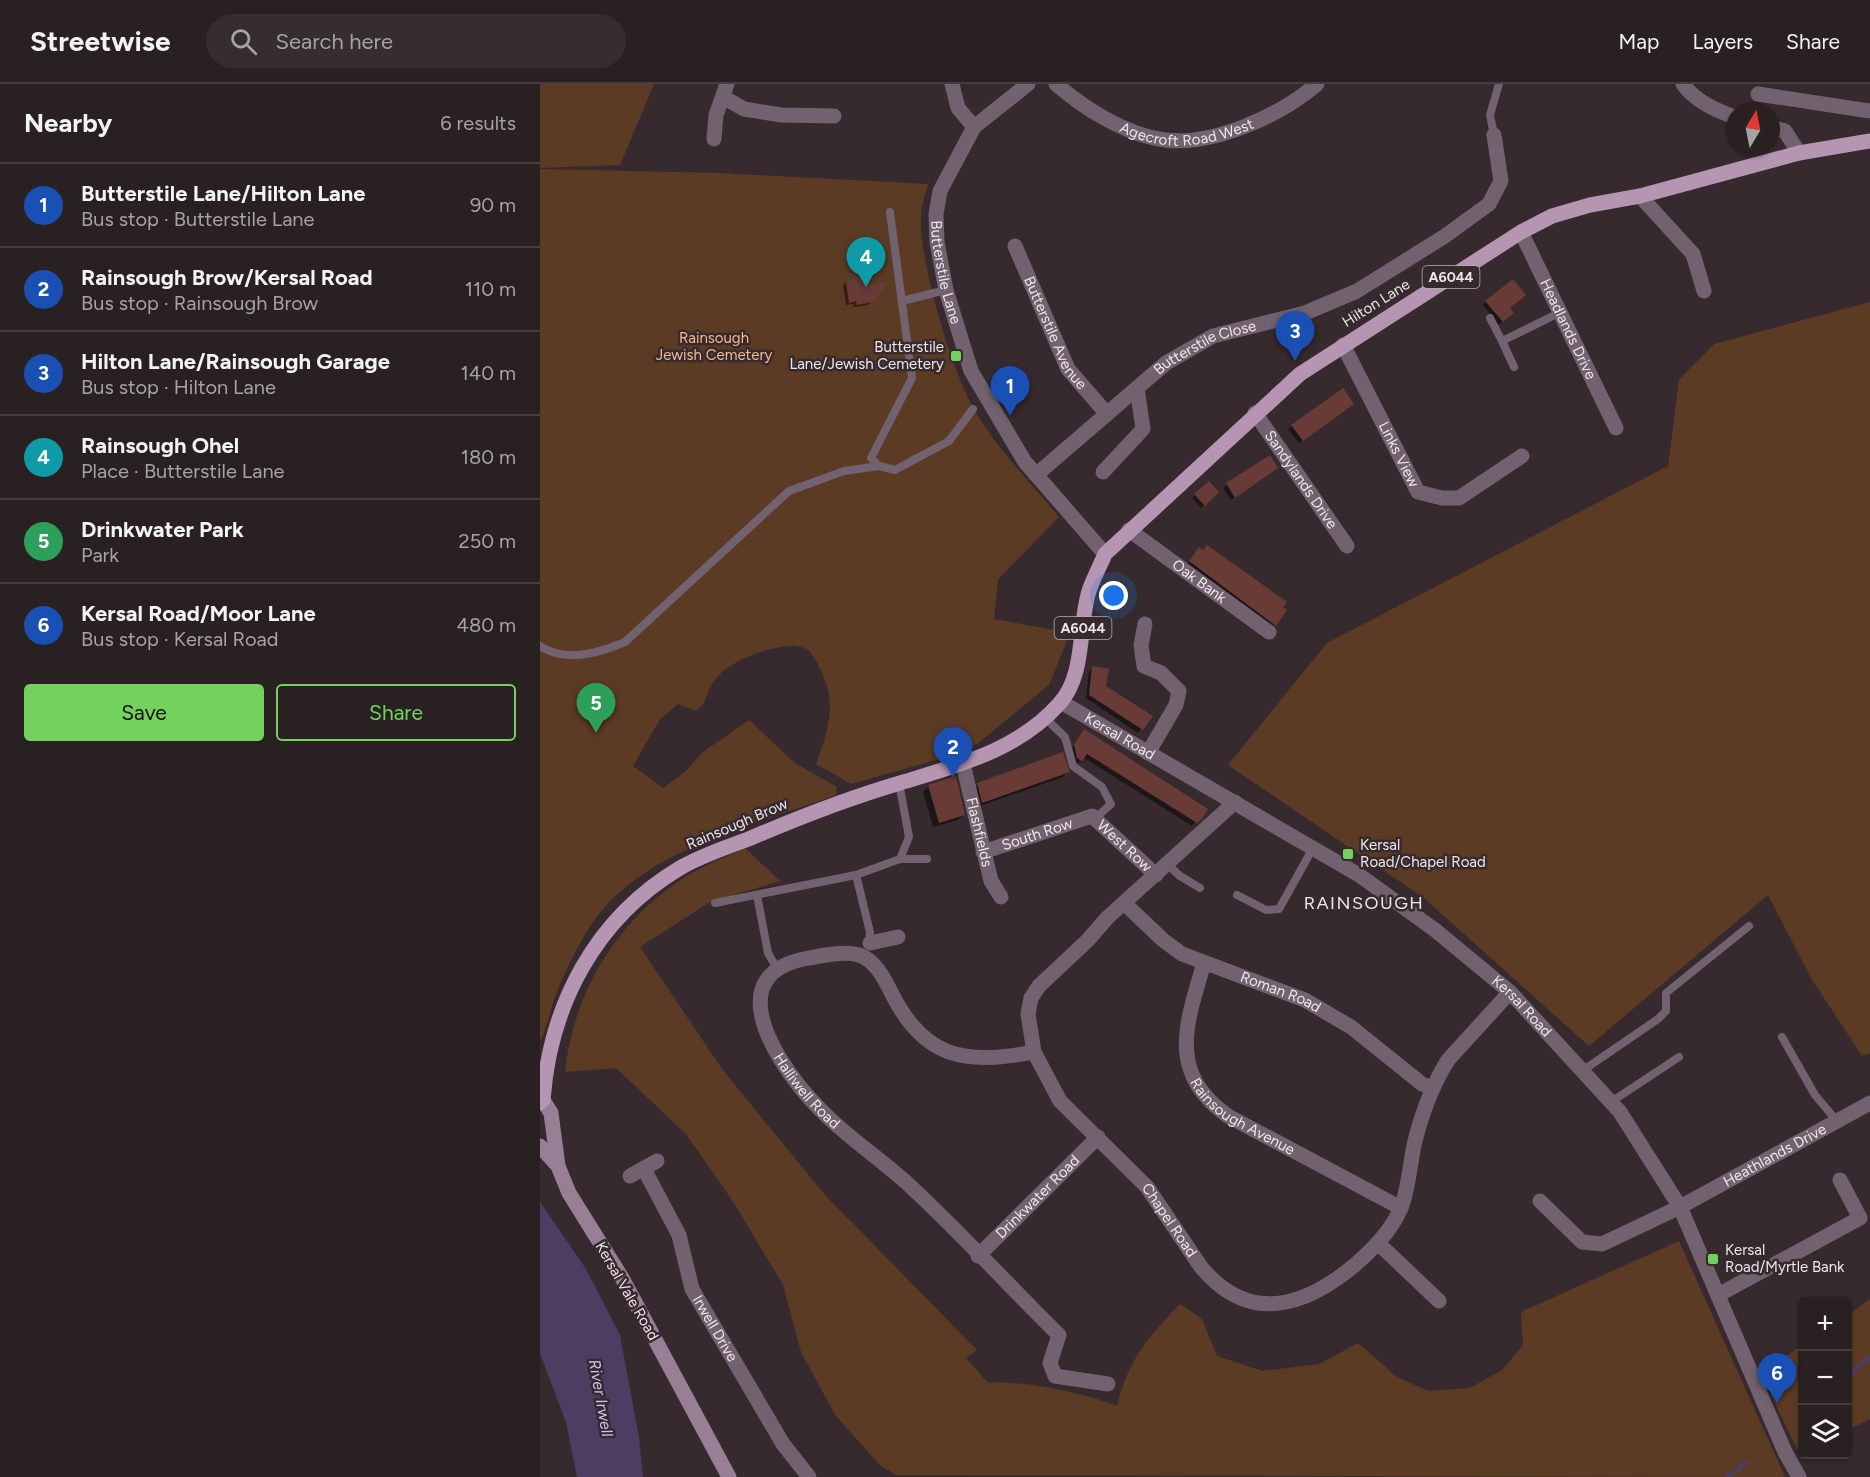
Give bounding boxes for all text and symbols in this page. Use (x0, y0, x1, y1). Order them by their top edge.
search box (206, 14, 626, 68)
text: Streetwise (30, 24, 170, 58)
icon: search (227, 25, 260, 58)
text: Search here (275, 28, 393, 55)
text: Map (1619, 29, 1659, 54)
text: Layers (1692, 29, 1753, 54)
text: Share (1786, 29, 1840, 54)
north arrow (1726, 102, 1780, 156)
text: Nearby (24, 107, 112, 139)
text: 6 results (440, 111, 516, 135)
street label: Agecroft Road West (1117, 115, 1257, 150)
text: Butterstile Lane/Hilton Lane (81, 180, 365, 207)
text: 1 (39, 193, 48, 217)
text: 90 m (470, 193, 516, 217)
text: Bus stop · Butterstile Lane (81, 207, 314, 231)
street label: Butterstile Lane (927, 220, 965, 326)
pin: 4 (846, 238, 886, 287)
text: Rainsough Brow/Kersal Road (81, 264, 373, 291)
road number: A6044 (1422, 266, 1480, 288)
street label: Butterstile Avenue (1020, 274, 1091, 393)
street label: Hilton Lane (1339, 275, 1413, 331)
street label: Headlands Drive (1536, 276, 1600, 382)
text: 2 (38, 277, 49, 301)
text: 110 m (465, 277, 516, 301)
text: Bus stop · Rainsough Brow (81, 291, 318, 315)
pin: 3 (1276, 312, 1314, 361)
street label: Butterstile Close (1150, 317, 1258, 379)
park label: Rainsough Jewish Cemetery (656, 329, 772, 364)
place label: Butterstile Lane/Jewish Cemetery (789, 338, 944, 373)
text: Hilton Lane/Rainsough Garage (81, 348, 390, 375)
marker: Butterstile Lane/Jewish Cemetery (949, 349, 963, 363)
text: 3 (38, 361, 49, 385)
text: 140 m (461, 361, 516, 385)
pin: 1 (990, 366, 1030, 416)
text: Bus stop · Hilton Lane (81, 375, 276, 399)
street label: Links View (1375, 419, 1423, 491)
street label: Sandylands Drive (1261, 427, 1341, 532)
text: Rainsough Ohel (81, 432, 239, 459)
text: 4 (37, 445, 50, 469)
text: 180 m (461, 445, 516, 469)
text: Place · Butterstile Lane (81, 459, 284, 483)
text: Drinkwater Park (81, 516, 244, 543)
text: 5 (38, 529, 49, 553)
text: 250 m (459, 529, 516, 553)
text: Park (81, 543, 119, 567)
street label: Oak Bank (1169, 555, 1231, 607)
your location (1099, 581, 1128, 610)
text: Kersal Road/Moor Lane (81, 600, 316, 627)
text: 6 (38, 613, 49, 637)
text: 480 m (457, 613, 516, 637)
road number: A6044 (1054, 617, 1112, 639)
text: Bus stop · Kersal Road (81, 627, 278, 651)
button: Save (24, 684, 264, 741)
button: Share (276, 684, 516, 741)
pin: 5 (576, 684, 616, 733)
street label: Kersal Road (1081, 709, 1158, 764)
pin: 2 (934, 728, 972, 777)
street label: Rainsough Brow (684, 794, 791, 853)
street label: Flashfields (962, 796, 996, 869)
street label: South Row (999, 814, 1075, 854)
street label: West Row (1093, 816, 1156, 876)
place label: Kersal Road/Chapel Road (1360, 836, 1486, 871)
marker: Kersal Road/Chapel Road (1341, 847, 1355, 861)
district label: RAINSOUGH (1304, 892, 1424, 914)
street label: Roman Road (1238, 968, 1324, 1016)
street label: Kersal Road (1488, 972, 1556, 1041)
street label: Halliwell Road (770, 1050, 844, 1133)
street label: Rainsough Avenue (1186, 1075, 1298, 1159)
street label: Heathlands Drive (1720, 1120, 1829, 1191)
street label: Drinkwater Road (992, 1151, 1083, 1242)
street label: Chapel Road (1138, 1180, 1201, 1261)
street label: Kersal Vale Road (591, 1238, 663, 1344)
place label: Kersal Road/Myrtle Bank (1725, 1241, 1845, 1276)
marker: Kersal Road/Myrtle Bank (1706, 1252, 1720, 1266)
street label: Irwell Drive (689, 1292, 742, 1365)
map controls (1798, 1297, 1852, 1459)
button: + (1798, 1297, 1852, 1351)
button: − (1798, 1351, 1852, 1405)
pin: 6 (1758, 1354, 1796, 1403)
water label: River Irwell (585, 1358, 617, 1439)
button: layers (1798, 1405, 1852, 1459)

